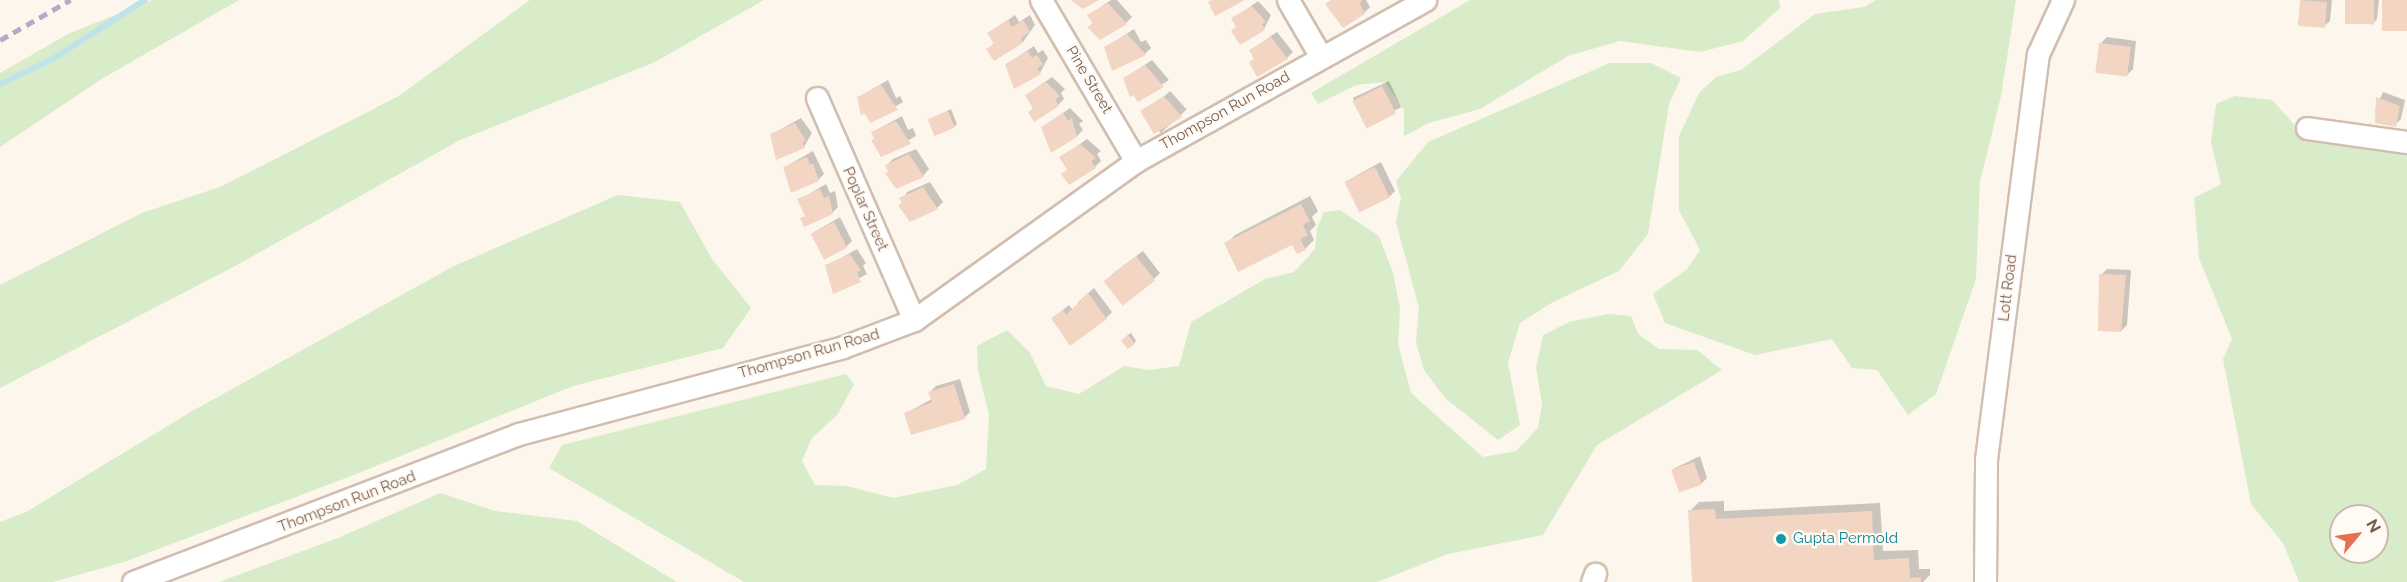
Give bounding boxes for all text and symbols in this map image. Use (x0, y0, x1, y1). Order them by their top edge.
street label: Pine Street (1062, 43, 1116, 117)
street label: Thompson Run Road (1157, 68, 1293, 154)
street label: Poplar Street (838, 164, 892, 254)
street label: Lott Road (1995, 254, 2021, 322)
street label: Thompson Run Road (736, 325, 882, 383)
street label: Thompson Run Road (276, 467, 418, 537)
north arrow (2329, 504, 2389, 564)
text: N (2362, 516, 2385, 536)
place label: Gupta Permold (1793, 530, 1898, 548)
marker: Gupta Permold (1774, 532, 1788, 546)

